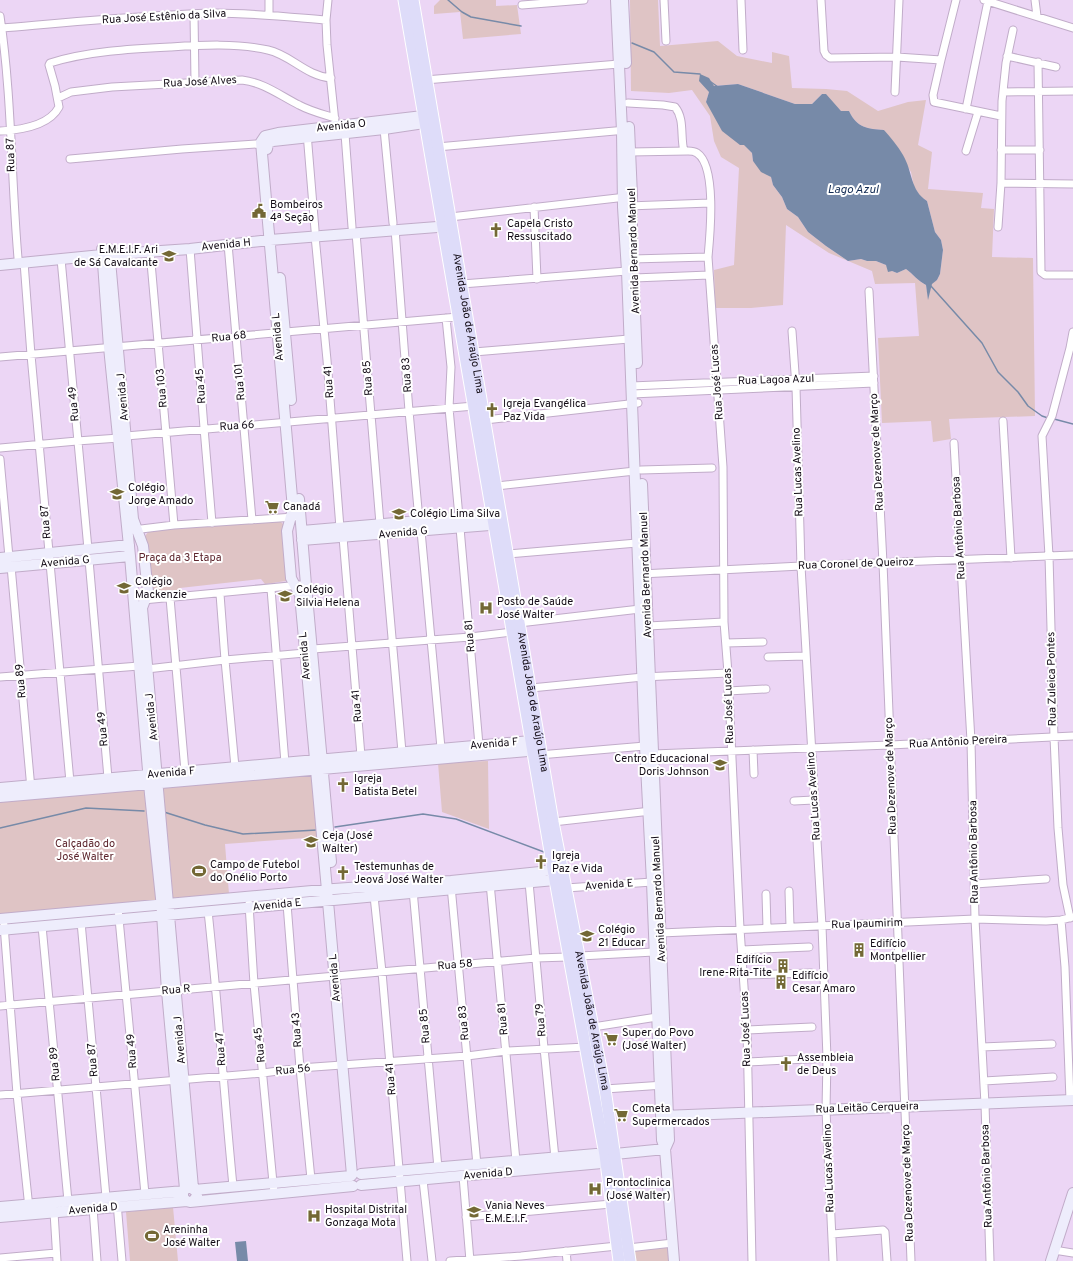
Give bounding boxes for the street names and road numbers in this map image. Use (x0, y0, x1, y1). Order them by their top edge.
street label: Rua José Estênio da Silva (101, 7, 227, 27)
street label: Rua José Alves (163, 73, 237, 91)
street label: Avenida O (315, 116, 367, 136)
street label: Rua 87 (3, 137, 19, 172)
street label: Avenida Bernardo Manuel (625, 188, 643, 314)
street label: Avenida H (201, 235, 251, 255)
street label: Avenida João de Araújo Lima (449, 252, 487, 395)
street label: Avenida L (269, 312, 287, 362)
street label: Rua 68 (211, 328, 247, 346)
street label: Rua José Lucas (707, 344, 727, 420)
street label: Rua 83 (399, 357, 415, 393)
street label: Rua 85 (360, 360, 376, 396)
street label: Rua 101 (231, 363, 249, 401)
street label: Rua 41 (321, 365, 337, 399)
street label: Rua 103 (153, 368, 171, 408)
street label: Rua 45 (193, 368, 209, 404)
street label: Avenida J (114, 372, 132, 422)
street label: Rua Lagoa Azul (738, 372, 814, 388)
street label: Rua 49 (66, 386, 82, 422)
street label: Rua Dezenove de Março (867, 393, 887, 511)
street label: Rua 66 (219, 418, 255, 434)
street label: Rua Lucas Avelino (789, 427, 807, 517)
street label: Rua Antônio Barbosa (949, 476, 969, 580)
street label: Rua 87 (38, 504, 54, 540)
street label: Avenida Bernardo Manuel (637, 512, 655, 638)
street label: Avenida G (378, 524, 428, 542)
street label: Avenida G (40, 553, 90, 571)
street label: Rua Coronel de Queiroz (798, 555, 914, 573)
street label: Rua 81 (462, 619, 478, 653)
street label: Avenida L (296, 631, 314, 681)
street label: Avenida João de Araújo Lima (514, 631, 551, 773)
street label: Rua Zuleica Pontes (1044, 632, 1060, 726)
street label: Rua 89 (13, 663, 29, 699)
street label: Rua José Lucas (721, 668, 737, 744)
street label: Rua 41 (349, 689, 365, 723)
street label: Avenida J (143, 692, 161, 742)
street label: Rua 49 (95, 711, 111, 747)
street label: Rua Dezenove de Março (882, 717, 900, 835)
street label: Rua Antônio Pereira (908, 732, 1008, 752)
street label: Avenida F (469, 735, 519, 753)
street label: Rua Lucas Avelino (804, 751, 824, 841)
street label: Avenida F (146, 764, 196, 782)
street label: Rua Antônio Barbosa (966, 800, 982, 904)
street label: Avenida Bernardo Manuel (649, 836, 669, 962)
street label: Avenida E (584, 876, 634, 894)
street label: Avenida E (252, 895, 302, 915)
street label: Rua Ipaumirim (831, 916, 903, 932)
street label: Avenida João de Araújo Lima (571, 949, 612, 1092)
street label: Avenida L (326, 953, 344, 1003)
street label: Rua 58 (437, 956, 473, 974)
street label: Rua R (161, 982, 191, 998)
street label: Rua José Lucas (738, 991, 754, 1067)
street label: Rua 81 (495, 1002, 511, 1036)
street label: Rua 79 (533, 1003, 549, 1037)
street label: Rua 83 (455, 1005, 473, 1041)
street label: Rua 85 (416, 1008, 434, 1044)
street label: Rua 43 (289, 1012, 305, 1048)
street label: Avenida J (171, 1015, 189, 1065)
street label: Rua 45 (251, 1026, 269, 1063)
street label: Rua 47 (213, 1031, 229, 1067)
street label: Rua 49 (124, 1033, 140, 1069)
street label: Rua 87 (85, 1042, 101, 1078)
street label: Rua 89 (47, 1046, 63, 1082)
street label: Rua 56 (275, 1061, 311, 1079)
street label: Rua 41 (383, 1062, 399, 1096)
street label: Rua Leitão Cerqueira (815, 1099, 919, 1117)
street label: Rua Lucas Avelino (820, 1123, 838, 1213)
street label: Rua Dezenove de Março (899, 1124, 917, 1242)
street label: Rua Antônio Barbosa (978, 1124, 996, 1228)
street label: Avenida D (463, 1165, 513, 1183)
street label: Avenida D (68, 1200, 118, 1218)

